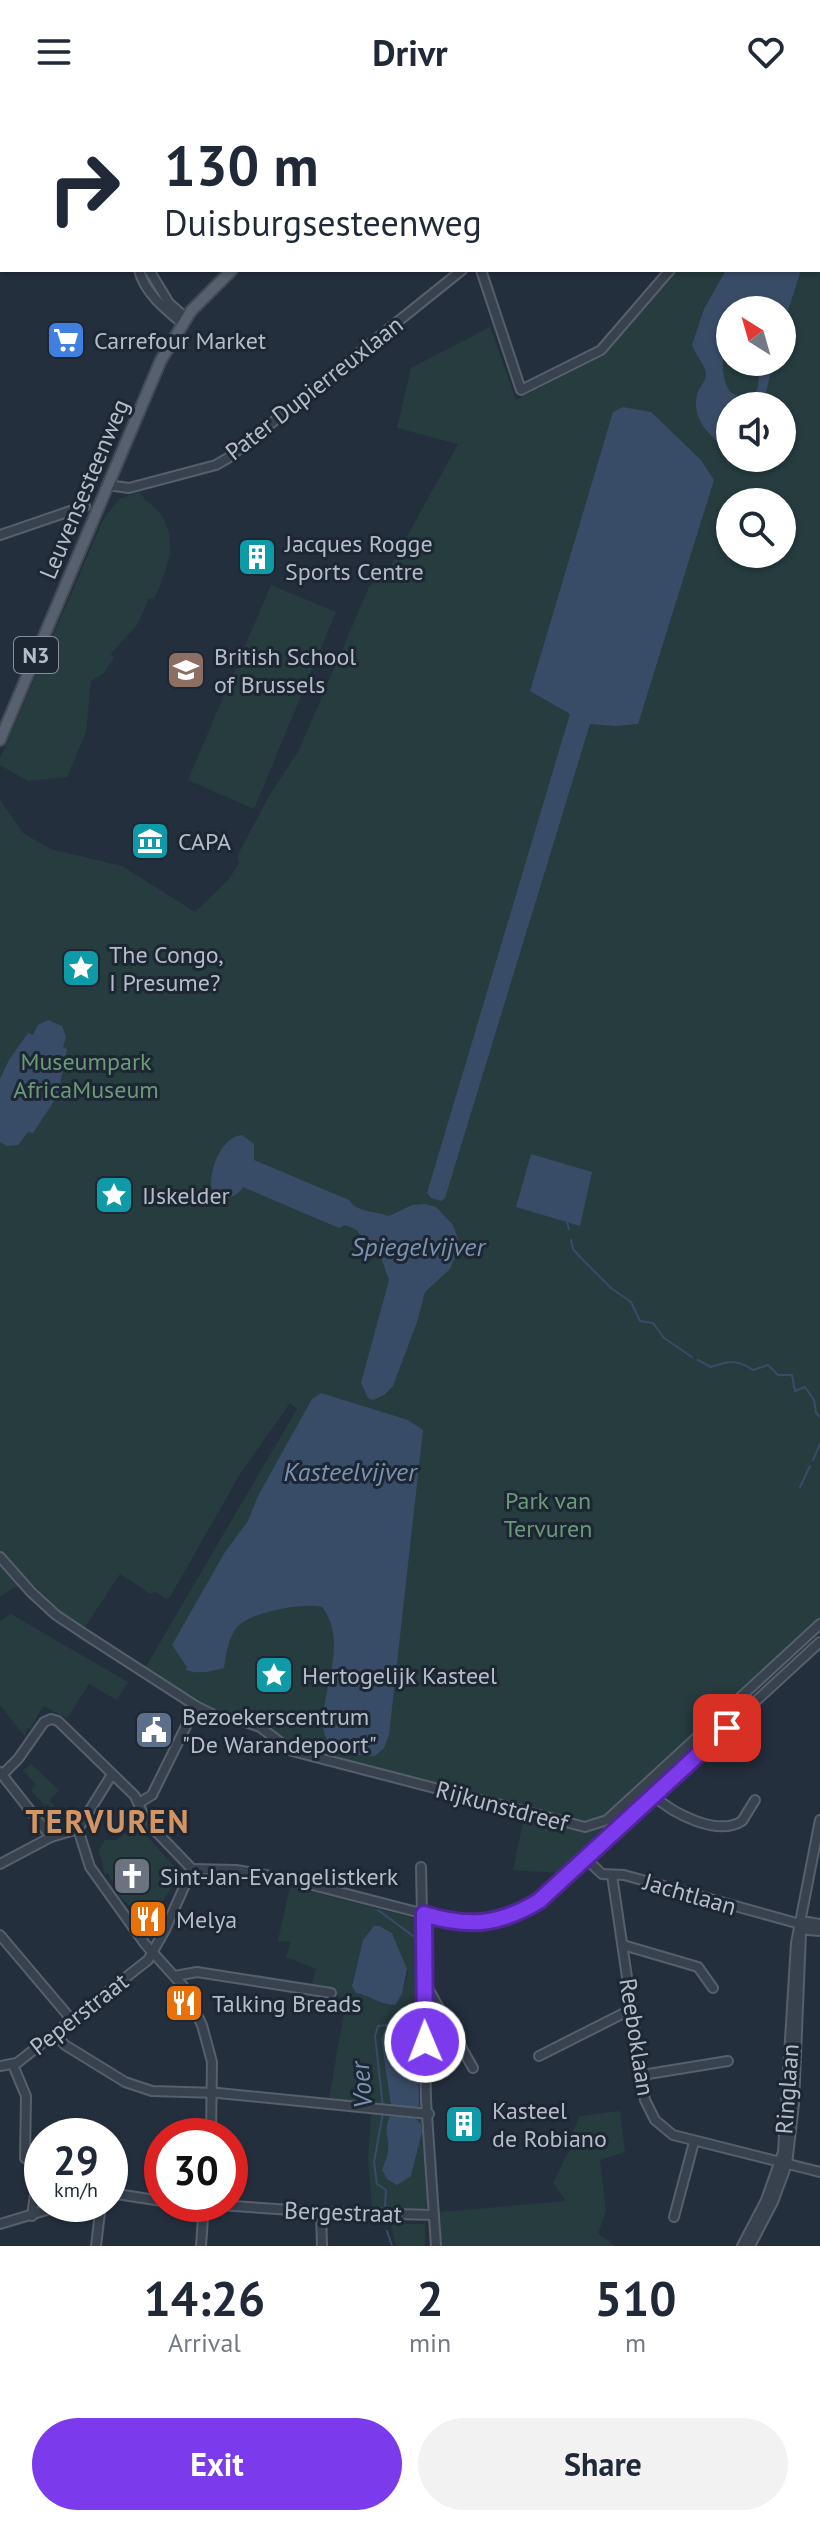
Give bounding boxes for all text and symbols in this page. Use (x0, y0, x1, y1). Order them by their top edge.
text: Drivr (372, 29, 448, 76)
icon: menu (32, 30, 76, 74)
icon: heart (744, 30, 788, 74)
text: 130 m (164, 129, 319, 201)
icon: right (32, 136, 136, 240)
text: Duisburgsesteenweg (164, 199, 482, 246)
north arrow (716, 296, 796, 376)
map controls (716, 296, 796, 568)
street label: Pater Dupierreuxlaan (219, 309, 409, 467)
supermarket icon: Carrefour Market (45, 319, 87, 361)
place label: Carrefour Market (94, 325, 266, 356)
button: sound (716, 392, 796, 472)
street label: Leuvensesteenweg (32, 394, 136, 584)
button: search (716, 488, 796, 568)
place label: Jacques Rogge Sports Centre (284, 528, 433, 587)
building icon: Jacques Rogge Sports Centre (236, 536, 278, 578)
road number: N3 (14, 637, 58, 673)
place label: British School of Brussels (214, 641, 356, 700)
school or university icon: British School of Brussels (165, 649, 207, 691)
museum icon: CAPA (129, 820, 171, 862)
place label: CAPA (178, 826, 231, 857)
place label: The Congo, I Presume? (109, 939, 224, 998)
place icon: The Congo, I Presume? (60, 947, 102, 989)
park label: Museumpark AfricaMuseum (13, 1046, 159, 1105)
place icon: IJskelder (93, 1174, 135, 1216)
place label: IJskelder (142, 1180, 230, 1211)
water label: Spiegelvijver (351, 1230, 486, 1263)
water label: Kasteelvijver (283, 1455, 418, 1488)
park label: Park van Tervuren (504, 1485, 592, 1544)
place icon: Hertogelijk Kasteel (253, 1654, 295, 1696)
place label: Hertogelijk Kasteel (302, 1660, 497, 1691)
pin (693, 1694, 761, 1762)
place label: Bezoekerscentrum "De Warandepoort" (182, 1701, 377, 1760)
icon: arrive (705, 1706, 749, 1750)
public building icon: Bezoekerscentrum "De Warandepoort" (133, 1709, 175, 1751)
street label: Rijkunstdreef (432, 1773, 573, 1839)
district label: TERVUREN (26, 1800, 190, 1842)
church icon: Sint-Jan-Evangelistkerk (111, 1855, 153, 1897)
place label: Sint-Jan-Evangelistkerk (160, 1861, 399, 1892)
street label: Jachtlaan (639, 1866, 740, 1922)
restaurant icon: Melya (127, 1898, 169, 1940)
place label: Melya (176, 1904, 237, 1935)
street label: Peperstraat (24, 1966, 134, 2062)
street label: Reeboklaan (612, 1976, 662, 2098)
restaurant icon: Talking Breads (163, 1982, 205, 2024)
place label: Talking Breads (212, 1988, 361, 2019)
position arrow (383, 2000, 467, 2084)
street label: Ringlaan (768, 2043, 806, 2135)
water label: Voer (342, 2059, 379, 2110)
place label: Kasteel de Robiano (492, 2095, 607, 2154)
building icon: Kasteel de Robiano (443, 2103, 485, 2145)
speed limit sign: 30 (144, 2118, 248, 2222)
text: 29 (53, 2134, 99, 2186)
text: km/h (54, 2177, 98, 2203)
street label: Bergestraat (284, 2194, 402, 2230)
text: 14:26 (144, 2267, 265, 2329)
text: 2 (416, 2267, 444, 2329)
text: 510 (595, 2267, 676, 2329)
text: Arrival (168, 2326, 241, 2359)
text: min (409, 2326, 451, 2359)
text: m (625, 2326, 646, 2359)
button: Exit (32, 2418, 402, 2510)
button: Share (418, 2418, 788, 2510)

